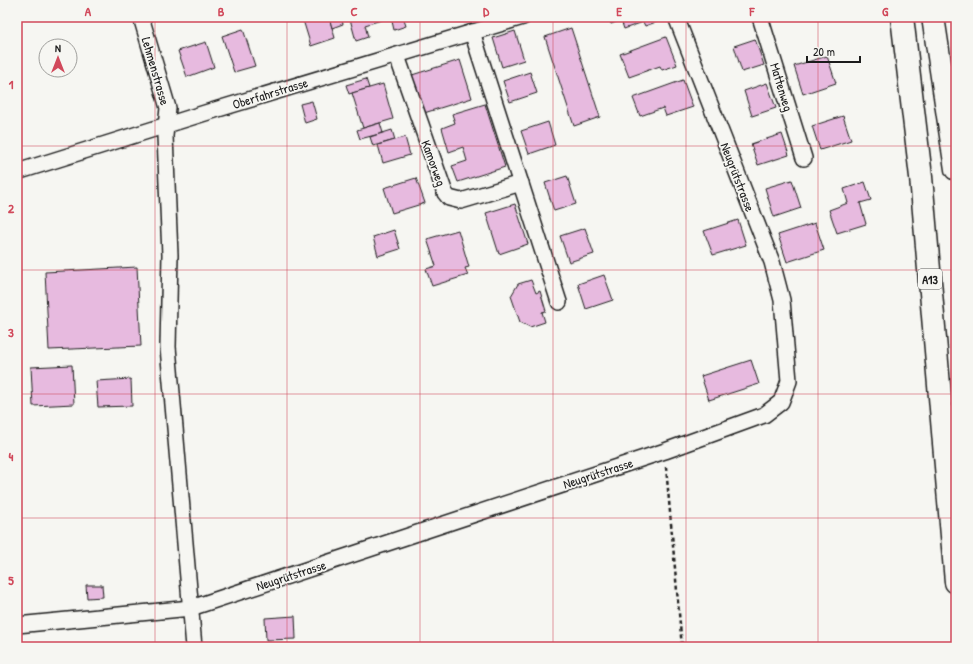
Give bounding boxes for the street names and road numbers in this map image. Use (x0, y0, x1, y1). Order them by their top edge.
street label: Lehmenstrasse (138, 35, 174, 107)
street label: Mattenweg (766, 61, 798, 114)
street label: Oberfahrstrasse (230, 73, 310, 113)
street label: Kamorweg (417, 137, 451, 189)
street label: Neugrütstrasse (717, 140, 759, 214)
road number: A13 (918, 269, 942, 289)
street label: Neugrütstrasse (561, 453, 635, 493)
street label: Neugrütstrasse (254, 555, 328, 595)

